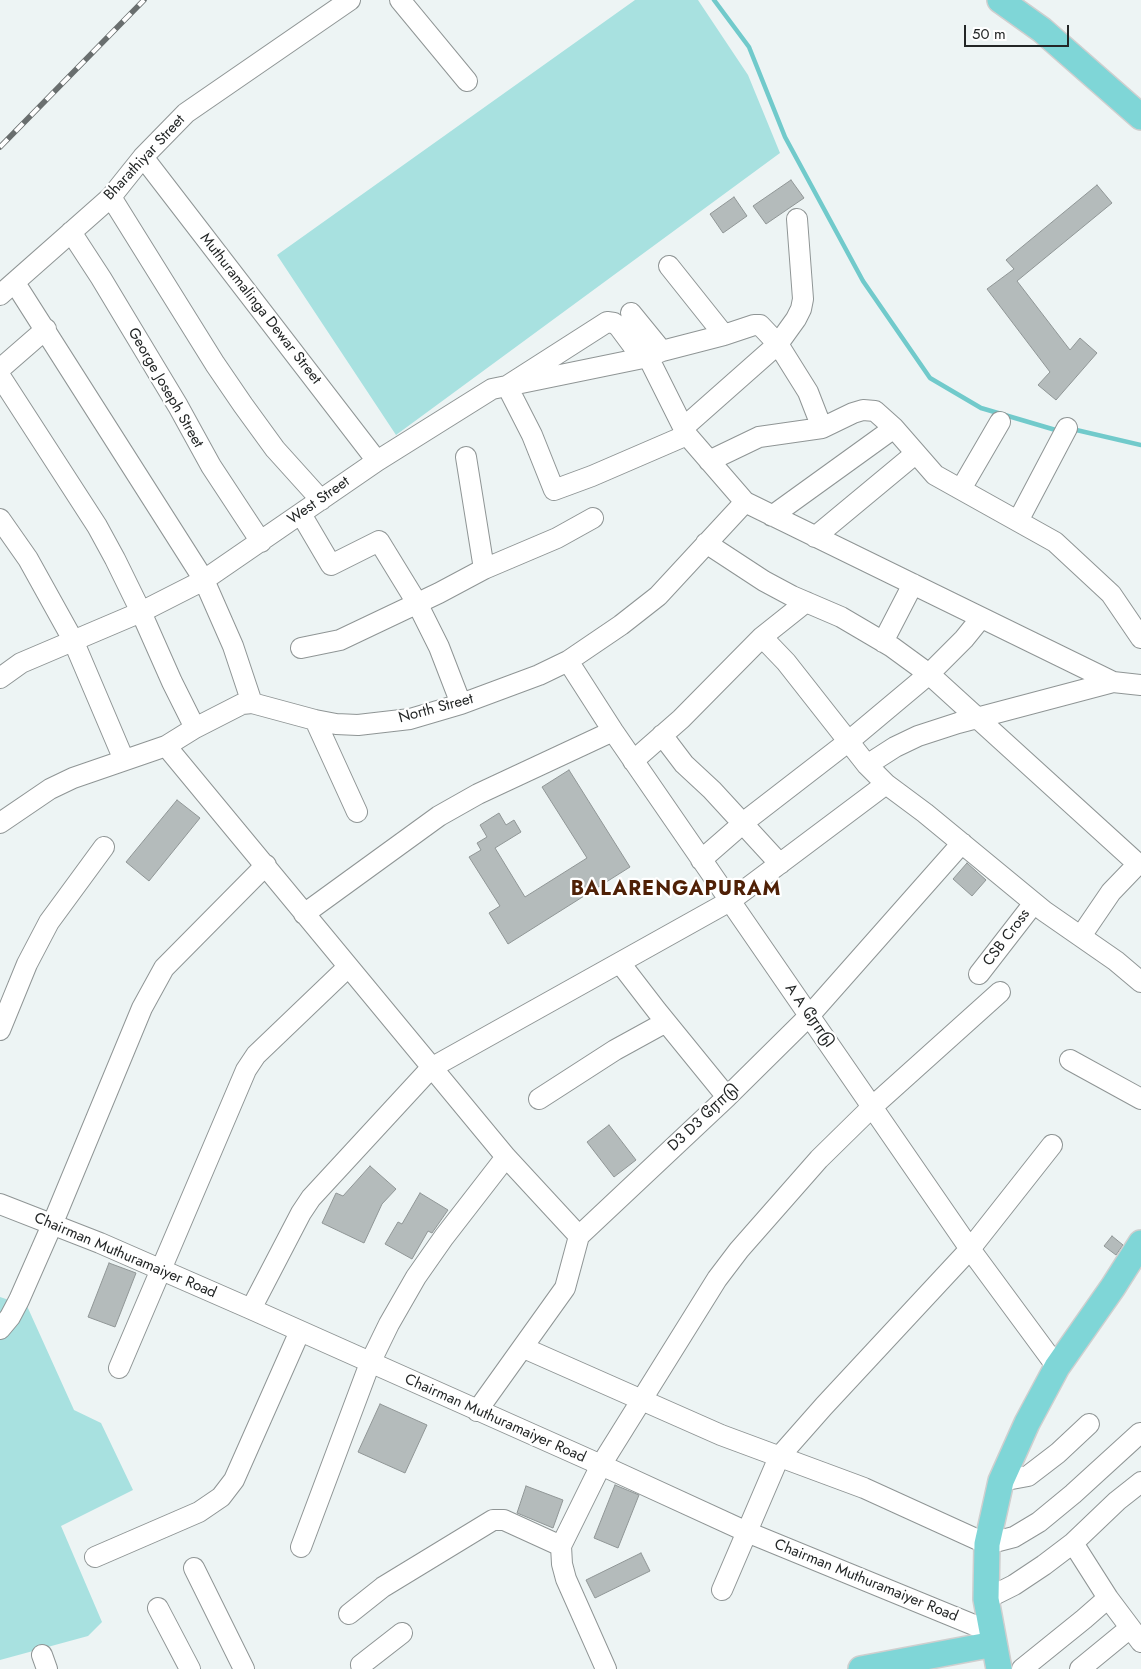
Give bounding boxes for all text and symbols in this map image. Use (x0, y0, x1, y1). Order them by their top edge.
scale bar (966, 15, 1071, 47)
text: 50 m (972, 23, 1006, 45)
street label: Bharathiyar Street (101, 111, 189, 205)
street label: Muthuramalinga Dewar Street (195, 230, 325, 388)
street label: George Joseph Street (123, 325, 207, 451)
street label: West Street (285, 473, 353, 529)
street label: North Street (397, 690, 475, 728)
district label: BALARENGAPURAM (569, 878, 783, 902)
street label: CSB Cross (980, 906, 1034, 970)
street label: A A ரோடு (780, 981, 838, 1051)
street label: D3 D3 ரோடு (665, 1080, 743, 1156)
street label: Chairman Muthuramaiyer Road (31, 1209, 219, 1303)
street label: Chairman Muthuramaiyer Road (402, 1371, 588, 1467)
street label: Chairman Muthuramaiyer Road (772, 1536, 960, 1626)

